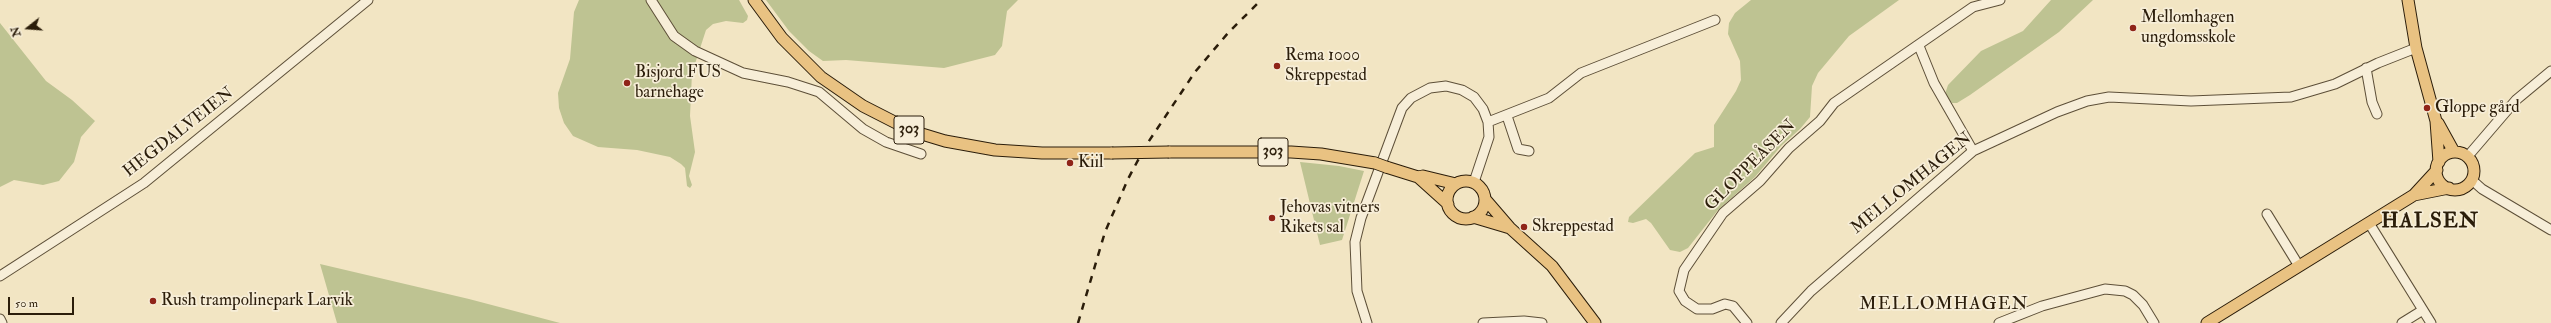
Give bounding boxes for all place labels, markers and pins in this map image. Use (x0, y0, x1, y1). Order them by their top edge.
place label: Mellomhagen ungdomsskole (2141, 8, 2236, 48)
marker: Mellomhagen ungdomsskole (2128, 23, 2138, 33)
place label: Rema 1000 Skreppestad (1285, 46, 1367, 86)
marker: Rema 1000 Skreppestad (1272, 61, 1282, 71)
place label: Bisjord FUS barnehage (635, 63, 721, 103)
marker: Bisjord FUS barnehage (622, 78, 632, 88)
place label: Gloppe gård (2435, 98, 2520, 118)
marker: Gloppe gård (2422, 103, 2432, 113)
place label: Kiil (1078, 153, 1103, 173)
marker: Kiil (1065, 158, 1075, 168)
place label: Jehovas vitners Rikets sal (1280, 198, 1380, 238)
marker: Jehovas vitners Rikets sal (1267, 213, 1277, 223)
place label: Skreppestad (1532, 217, 1614, 237)
marker: Skreppestad (1519, 222, 1529, 232)
place label: Rush trampolinepark Larvik (161, 291, 353, 311)
marker: Rush trampolinepark Larvik (148, 296, 158, 306)

